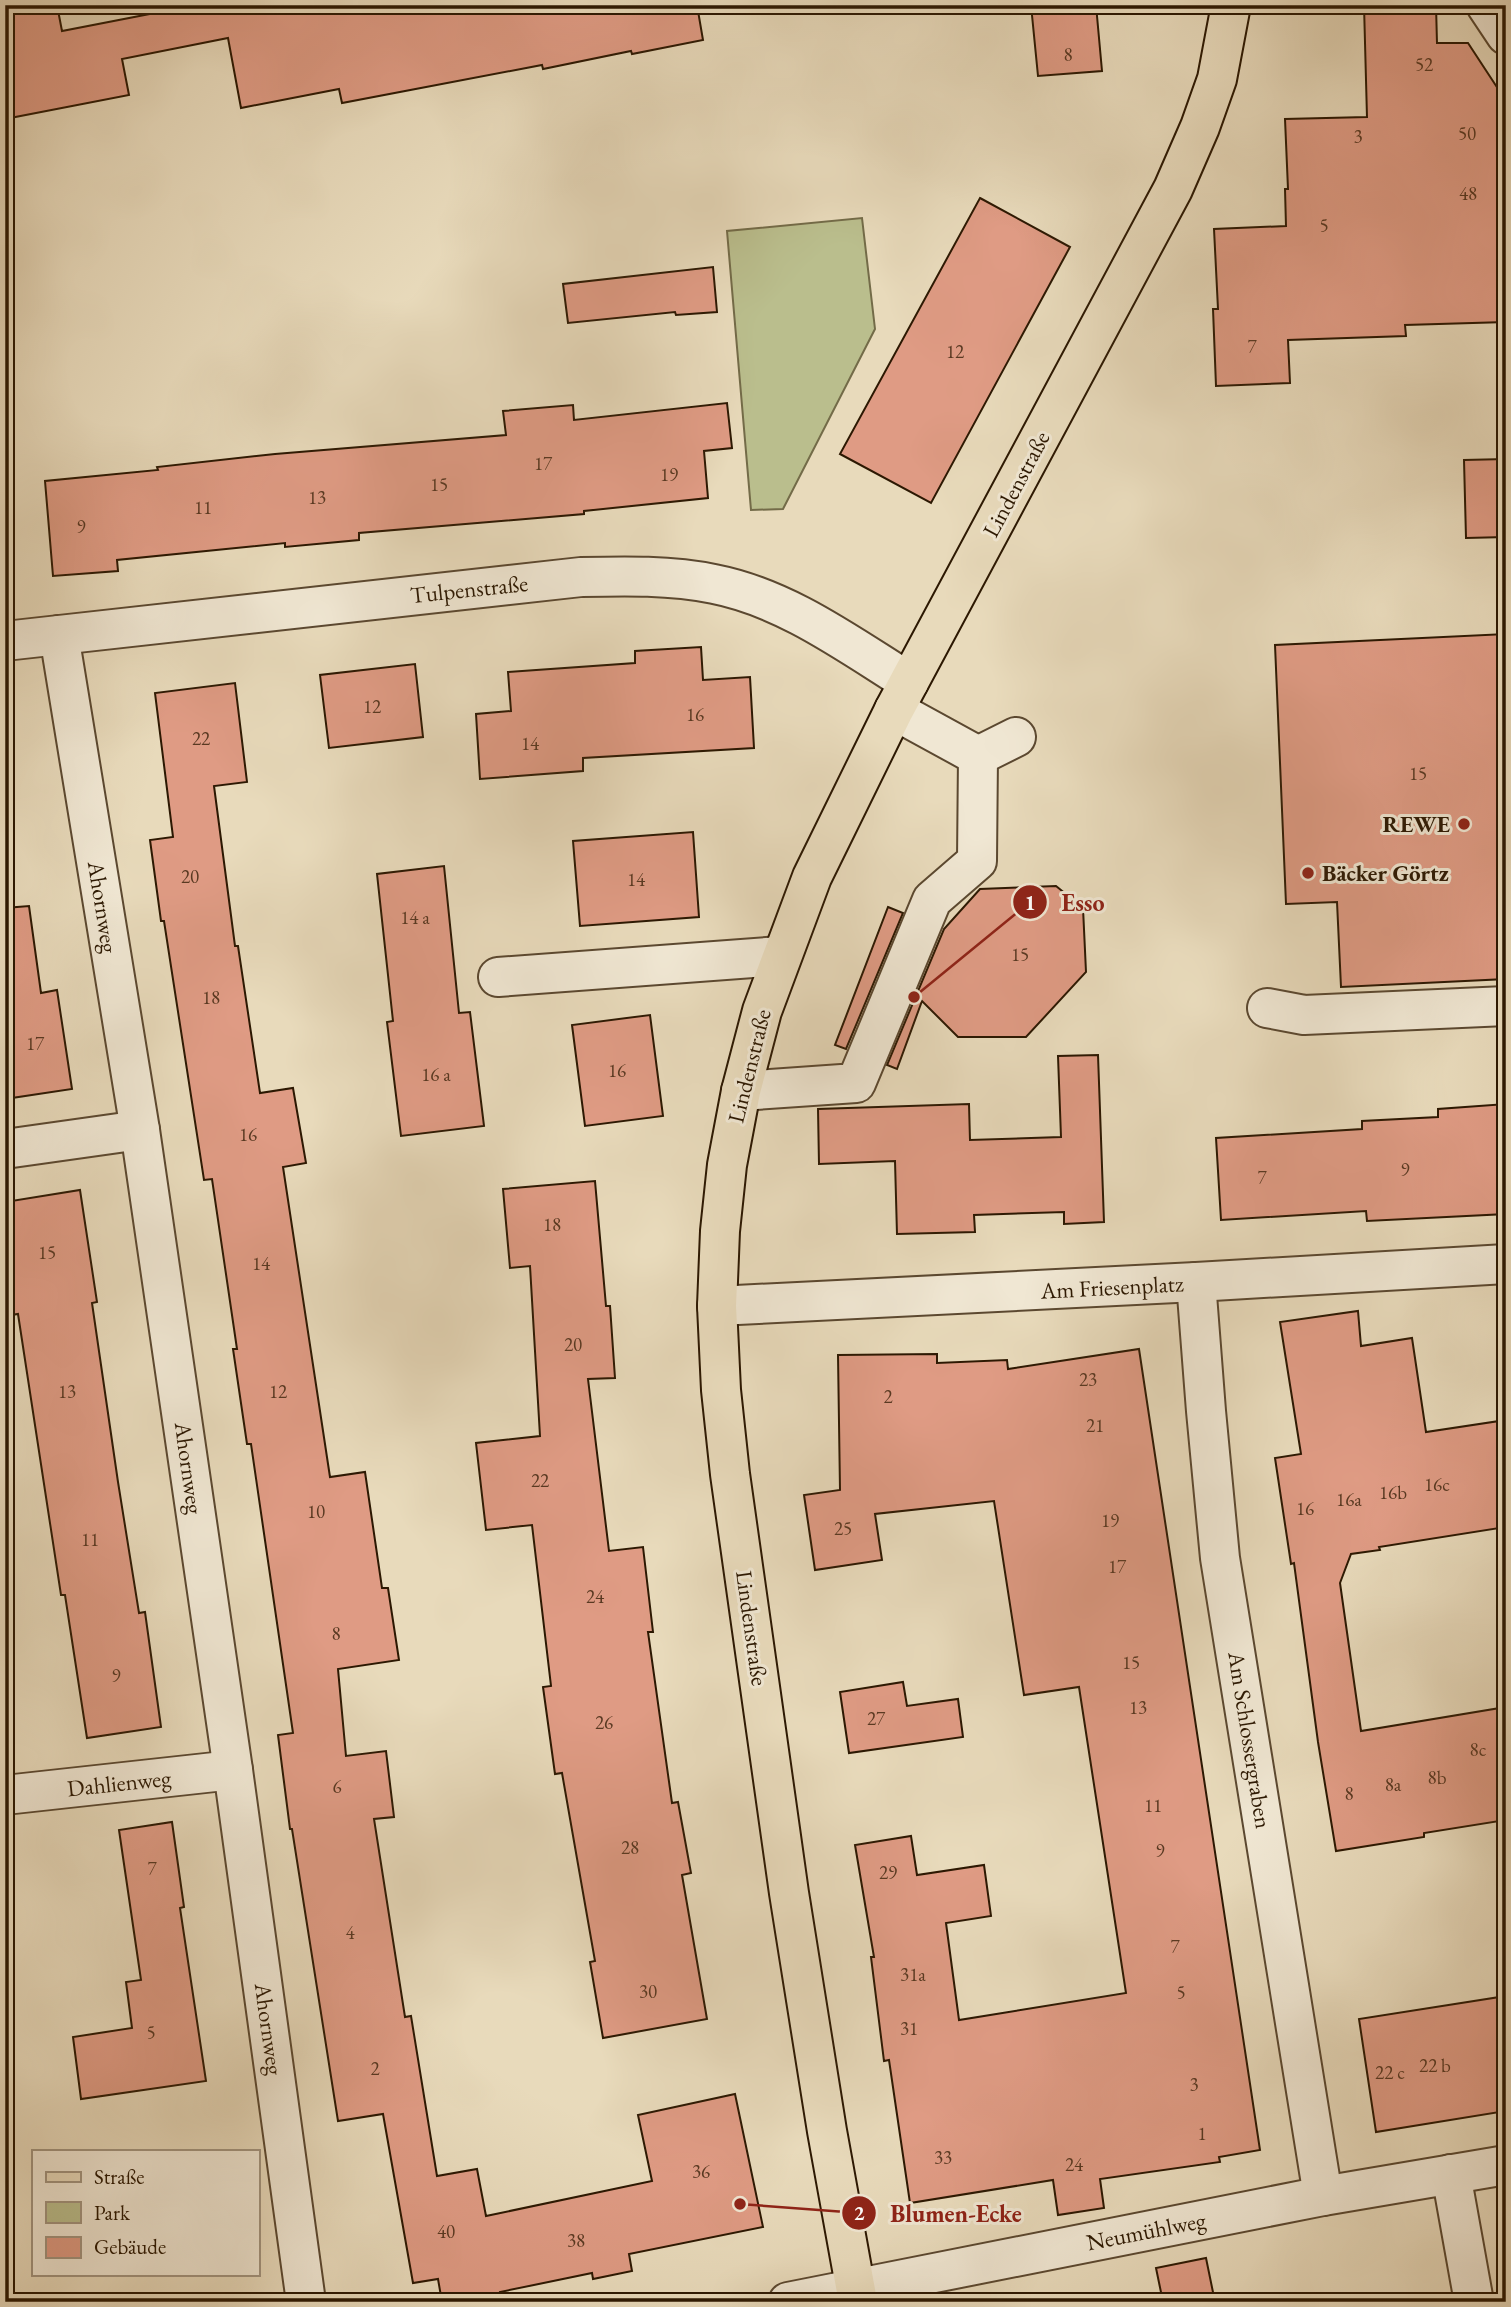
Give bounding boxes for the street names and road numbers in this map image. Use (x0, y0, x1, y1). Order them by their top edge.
street label: Lindenstraße (976, 426, 1056, 542)
street label: Tulpenstraße (409, 568, 529, 610)
street label: Ahornweg (81, 858, 125, 956)
street label: Lindenstraße (720, 1006, 778, 1126)
street label: Am Friesenplatz (1039, 1268, 1185, 1306)
street label: Ahornweg (168, 1419, 210, 1517)
street label: Lindenstraße (729, 1568, 775, 1688)
street label: Am Schlossergraben (1221, 1648, 1279, 1831)
street label: Dahlienweg (66, 1763, 173, 1803)
street label: Ahornweg (248, 1980, 290, 2078)
street label: Neumühlweg (1084, 2205, 1209, 2257)

